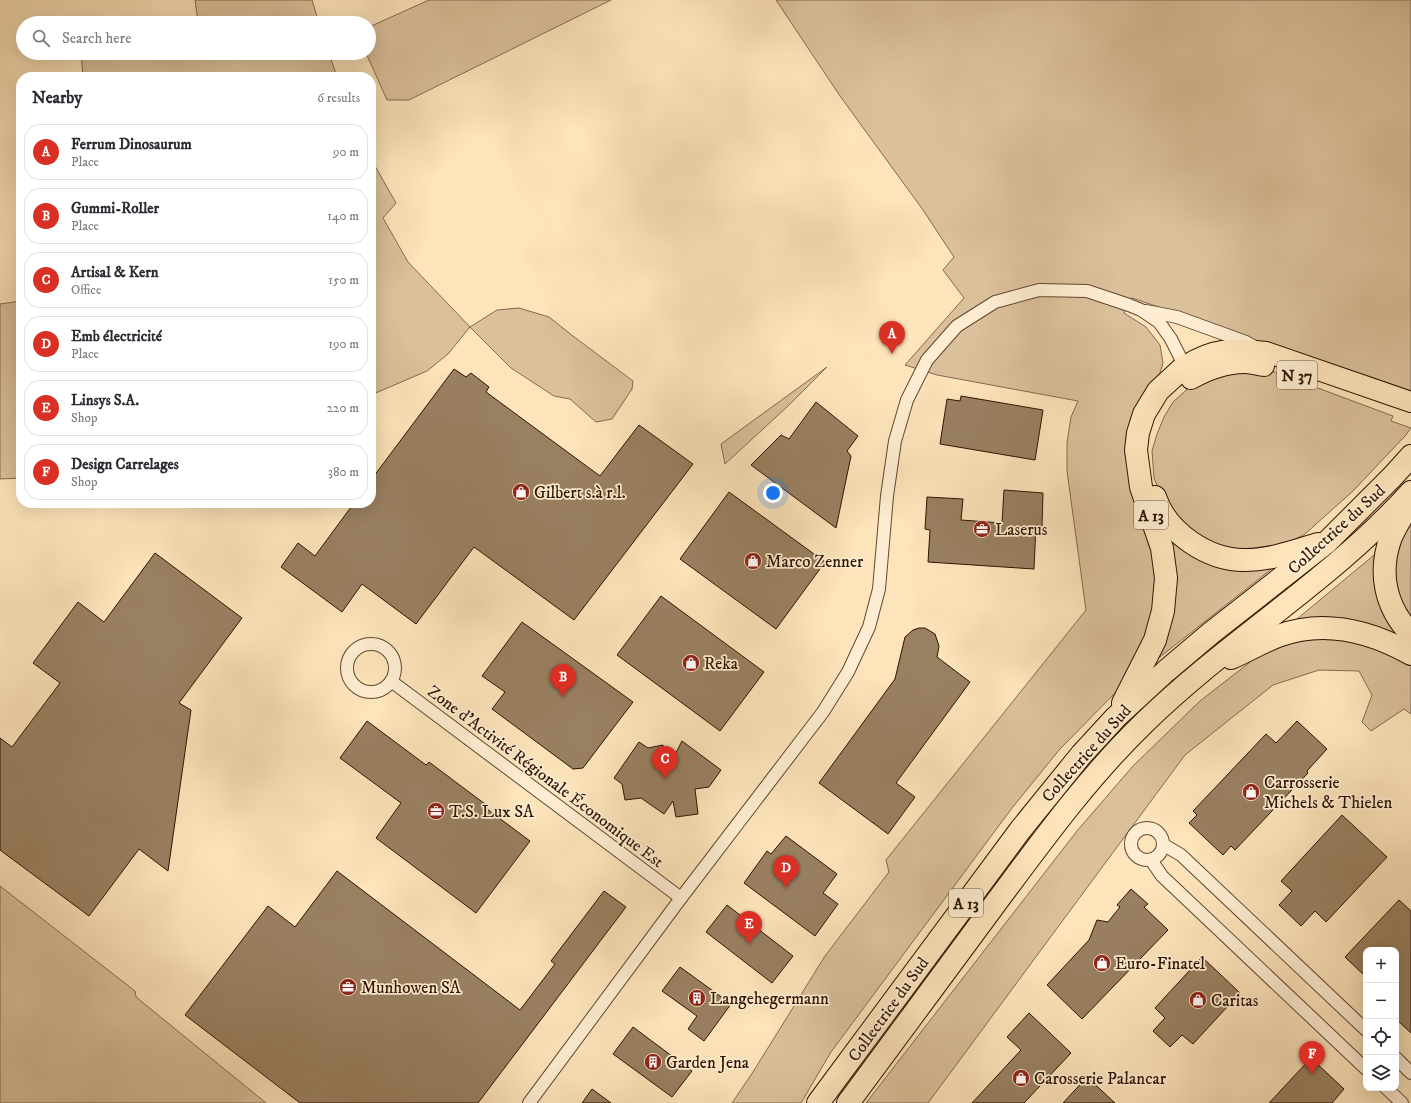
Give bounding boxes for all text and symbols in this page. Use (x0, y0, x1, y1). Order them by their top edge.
search box (16, 16, 376, 60)
icon: search (30, 27, 52, 49)
text: Search here (62, 29, 131, 48)
text: Nearby (32, 87, 82, 109)
text: 6 results (317, 90, 360, 106)
text: Ferrum Dinosaurum (71, 135, 192, 154)
text: A (42, 144, 50, 160)
text: 90 m (333, 144, 359, 160)
text: Place (71, 154, 99, 170)
text: Gummi-Roller (71, 199, 159, 218)
text: B (42, 208, 50, 224)
text: 140 m (327, 208, 359, 224)
text: Place (71, 218, 99, 234)
text: Artisal & Kern (71, 263, 159, 282)
text: C (42, 272, 50, 288)
text: 150 m (328, 272, 359, 288)
text: Office (71, 282, 101, 298)
pin: A (879, 321, 905, 354)
text: Emb électricité (71, 327, 162, 346)
text: D (41, 336, 51, 352)
text: 190 m (328, 336, 359, 352)
text: Place (71, 346, 99, 362)
road number: N 37 (1277, 361, 1317, 389)
text: Linsys S.A. (71, 391, 139, 410)
text: E (41, 400, 51, 416)
text: 220 m (327, 400, 359, 416)
text: Shop (71, 410, 97, 426)
text: Design Carrelages (71, 455, 179, 474)
text: F (42, 464, 50, 480)
text: 380 m (328, 464, 359, 480)
text: Shop (71, 474, 97, 490)
street label: Collectrice du Sud (1283, 480, 1391, 579)
shop icon: Gilbert s.à r.l. (511, 482, 531, 502)
place label: Gilbert s.à r.l. (534, 482, 626, 504)
your location (763, 483, 783, 503)
road number: A 13 (1134, 501, 1168, 529)
office icon: Laserus (972, 519, 992, 539)
place label: Laserus (995, 519, 1048, 541)
shop icon: Marco Zenner (743, 551, 763, 571)
place label: Marco Zenner (766, 551, 864, 573)
shop icon: Reka (681, 653, 701, 673)
place label: Reka (704, 653, 739, 675)
pin: B (550, 664, 576, 697)
street label: Zone d'Activité Régionale Économique Est (423, 681, 668, 873)
street label: Collectrice du Sud (1037, 700, 1137, 807)
pin: C (652, 746, 678, 779)
place label: Carrosserie Michels & Thielen (1264, 772, 1393, 814)
shop icon: Carrosserie Michels & Thielen (1241, 782, 1261, 802)
office icon: T.S. Lux SA (426, 801, 446, 821)
place label: T.S. Lux SA (449, 801, 534, 823)
pin: D (773, 855, 799, 888)
road number: A 13 (949, 889, 983, 917)
pin: E (736, 911, 762, 944)
map controls (1363, 947, 1399, 1091)
button: + (1363, 947, 1399, 983)
street label: Collectrice du Sud (843, 952, 934, 1066)
shop icon: Euro-Finatel (1092, 953, 1112, 973)
place label: Euro-Finatel (1115, 953, 1205, 975)
office icon: Munhowen SA (338, 977, 358, 997)
place label: Munhowen SA (361, 977, 461, 999)
button: − (1363, 983, 1399, 1019)
building icon: Langehegermann (687, 988, 707, 1008)
place label: Langehegermann (710, 988, 829, 1010)
shop icon: Caritas (1188, 990, 1208, 1010)
place label: Caritas (1211, 990, 1259, 1012)
button: locate (1363, 1019, 1399, 1055)
pin: F (1299, 1041, 1325, 1074)
building icon: Garden Jena (643, 1052, 663, 1072)
place label: Garden Jena (666, 1052, 750, 1074)
button: layers (1363, 1055, 1399, 1091)
shop icon: Carosserie Palancar (1011, 1068, 1031, 1088)
place label: Carosserie Palancar (1034, 1068, 1167, 1090)

